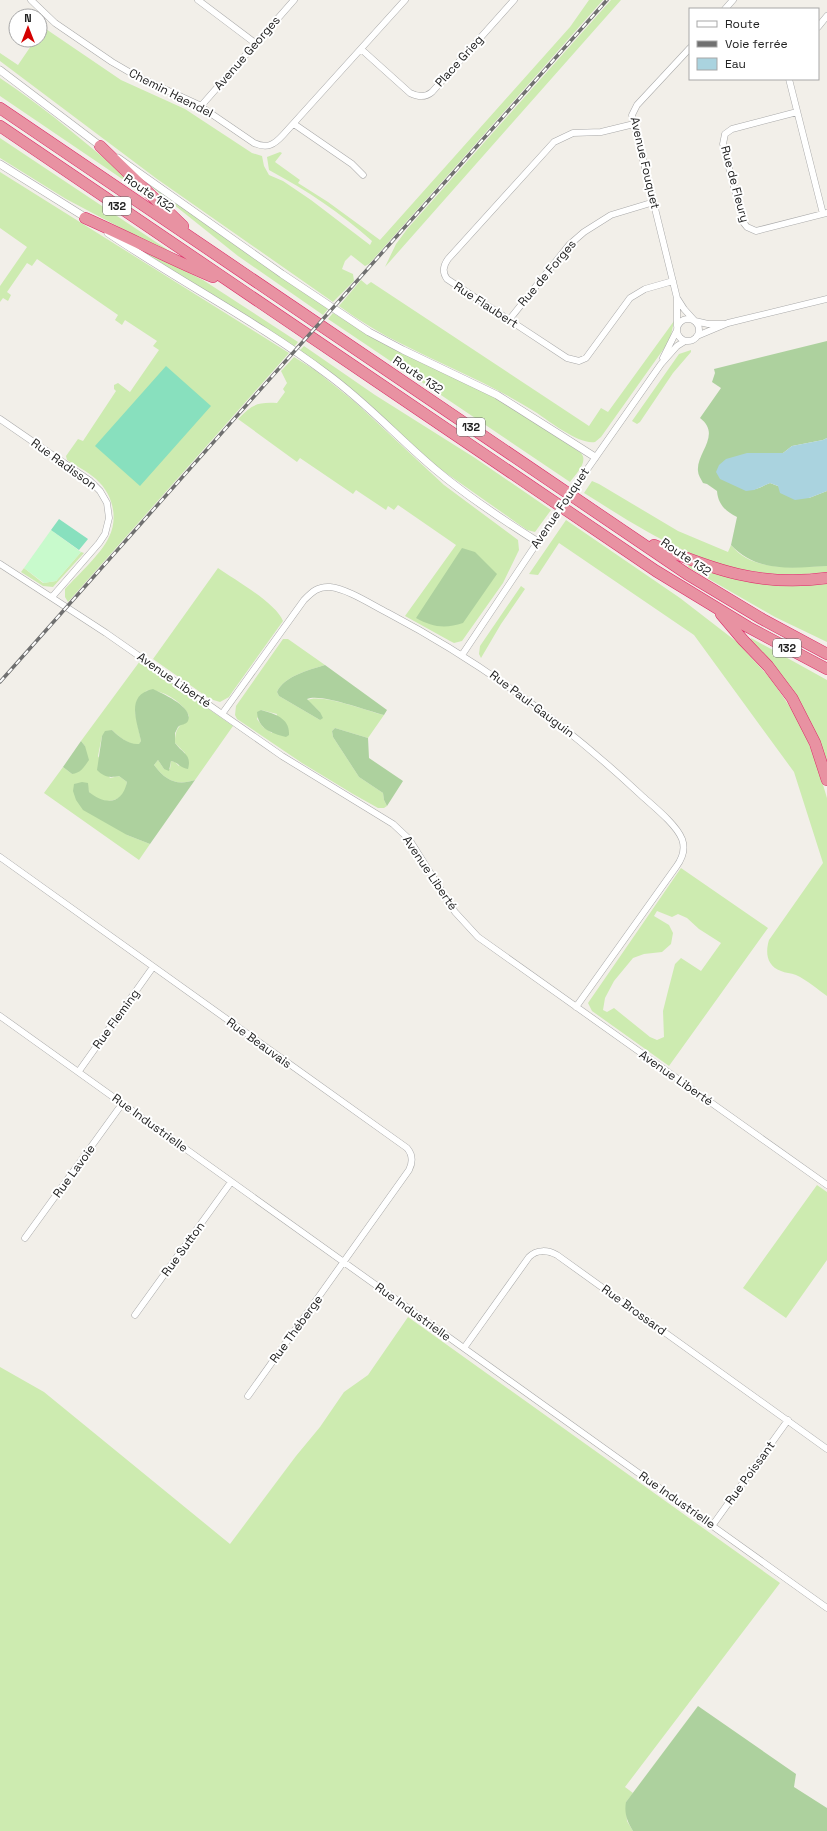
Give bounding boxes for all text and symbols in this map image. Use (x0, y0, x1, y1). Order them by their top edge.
north arrow (8, 8, 48, 48)
legend (689, 8, 819, 80)
text: N (24, 11, 32, 25)
street label: Avenue Georges (210, 13, 284, 93)
text: Route (725, 16, 760, 32)
street label: Place Grieg (431, 32, 487, 90)
text: Voie ferrée (725, 36, 788, 52)
text: Eau (725, 56, 746, 72)
street label: Chemin Haendel (126, 65, 216, 121)
street label: Avenue Fouquet (627, 115, 663, 211)
street label: Rue de Fleury (717, 144, 753, 224)
street label: Route 132 (121, 170, 177, 216)
road number: 132 (103, 197, 131, 215)
street label: Rue de Forges (514, 236, 580, 310)
street label: Rue Flaubert (451, 278, 521, 332)
street label: Route 132 (390, 352, 446, 398)
road number: 132 (457, 418, 485, 436)
street label: Rue Radisson (28, 435, 100, 493)
street label: Avenue Fouquet (527, 465, 593, 551)
street label: Route 132 (658, 534, 714, 580)
road number: 132 (773, 639, 801, 657)
street label: Avenue Liberté (134, 649, 214, 711)
street label: Rue Paul-Gauguin (486, 667, 578, 741)
street label: Avenue Liberté (399, 833, 461, 913)
street label: Rue Fleming (89, 986, 143, 1052)
street label: Rue Beauvais (223, 1014, 295, 1072)
street label: Avenue Liberté (636, 1047, 716, 1109)
street label: Rue Industrielle (109, 1090, 191, 1156)
street label: Rue Lavoie (49, 1141, 99, 1201)
street label: Rue Sutton (158, 1218, 208, 1280)
street label: Rue Industrielle (372, 1279, 454, 1345)
street label: Rue Brossard (598, 1281, 670, 1339)
street label: Rue Théberge (266, 1292, 326, 1366)
street label: Rue Poissant (722, 1438, 778, 1508)
street label: Rue Industrielle (636, 1468, 718, 1532)

